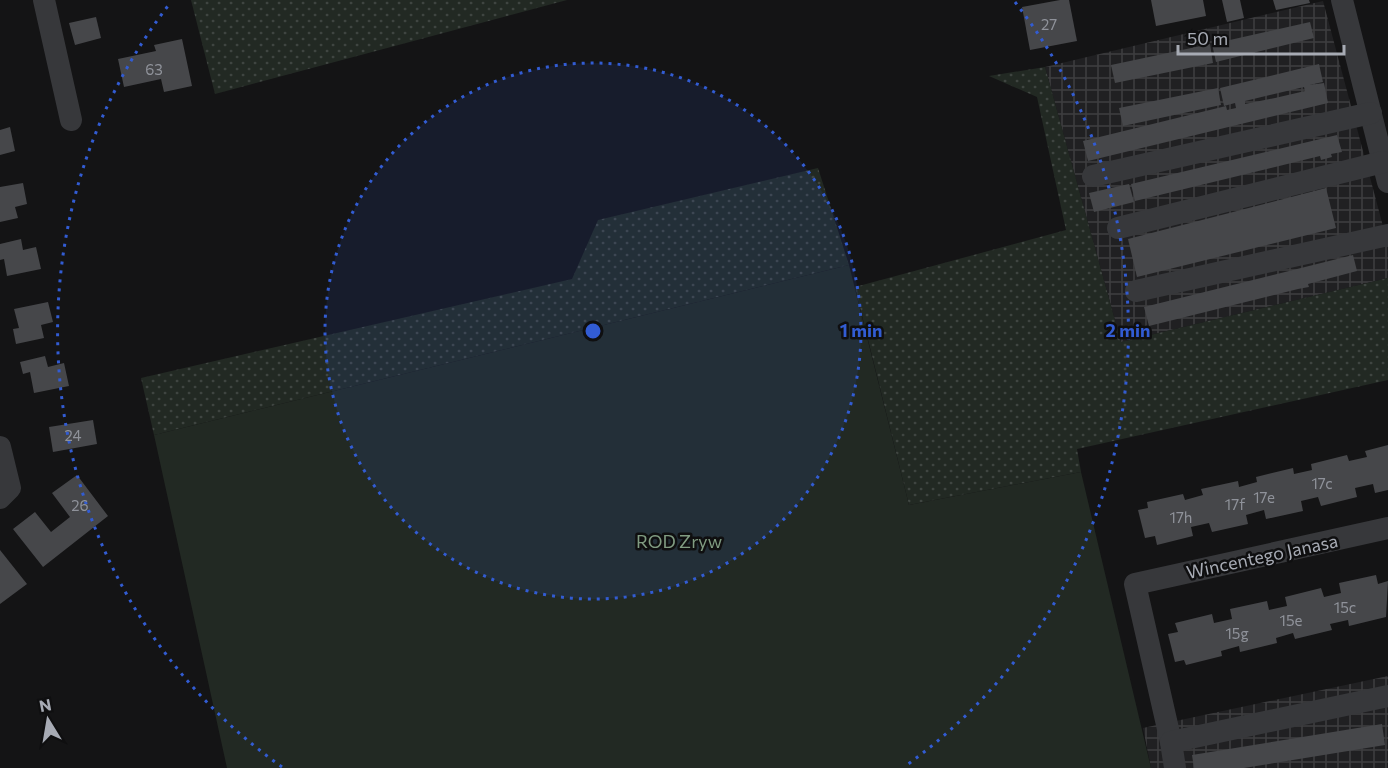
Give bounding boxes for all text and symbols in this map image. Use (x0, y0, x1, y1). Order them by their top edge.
house number: 27 (1041, 15, 1057, 33)
scale bar (1178, 18, 1344, 56)
text: 50 m (1187, 27, 1228, 49)
house number: 63 (145, 60, 163, 78)
text: 1 min (840, 319, 882, 341)
text: 2 min (1106, 319, 1150, 341)
centre of rings (583, 321, 603, 341)
house number: 24 (64, 426, 82, 444)
house number: 17c (1311, 474, 1333, 492)
house number: 17e (1253, 488, 1275, 506)
house number: 17f (1225, 495, 1245, 513)
house number: 26 (71, 496, 89, 514)
house number: 17h (1170, 508, 1192, 526)
street label: Wincentego Janasa (1184, 529, 1340, 583)
park label: ROD Zryw (636, 530, 722, 552)
house number: 15c (1334, 598, 1356, 616)
house number: 15e (1280, 611, 1303, 629)
house number: 15g (1225, 624, 1249, 642)
north arrow (18, 690, 78, 750)
text: N (37, 694, 53, 715)

